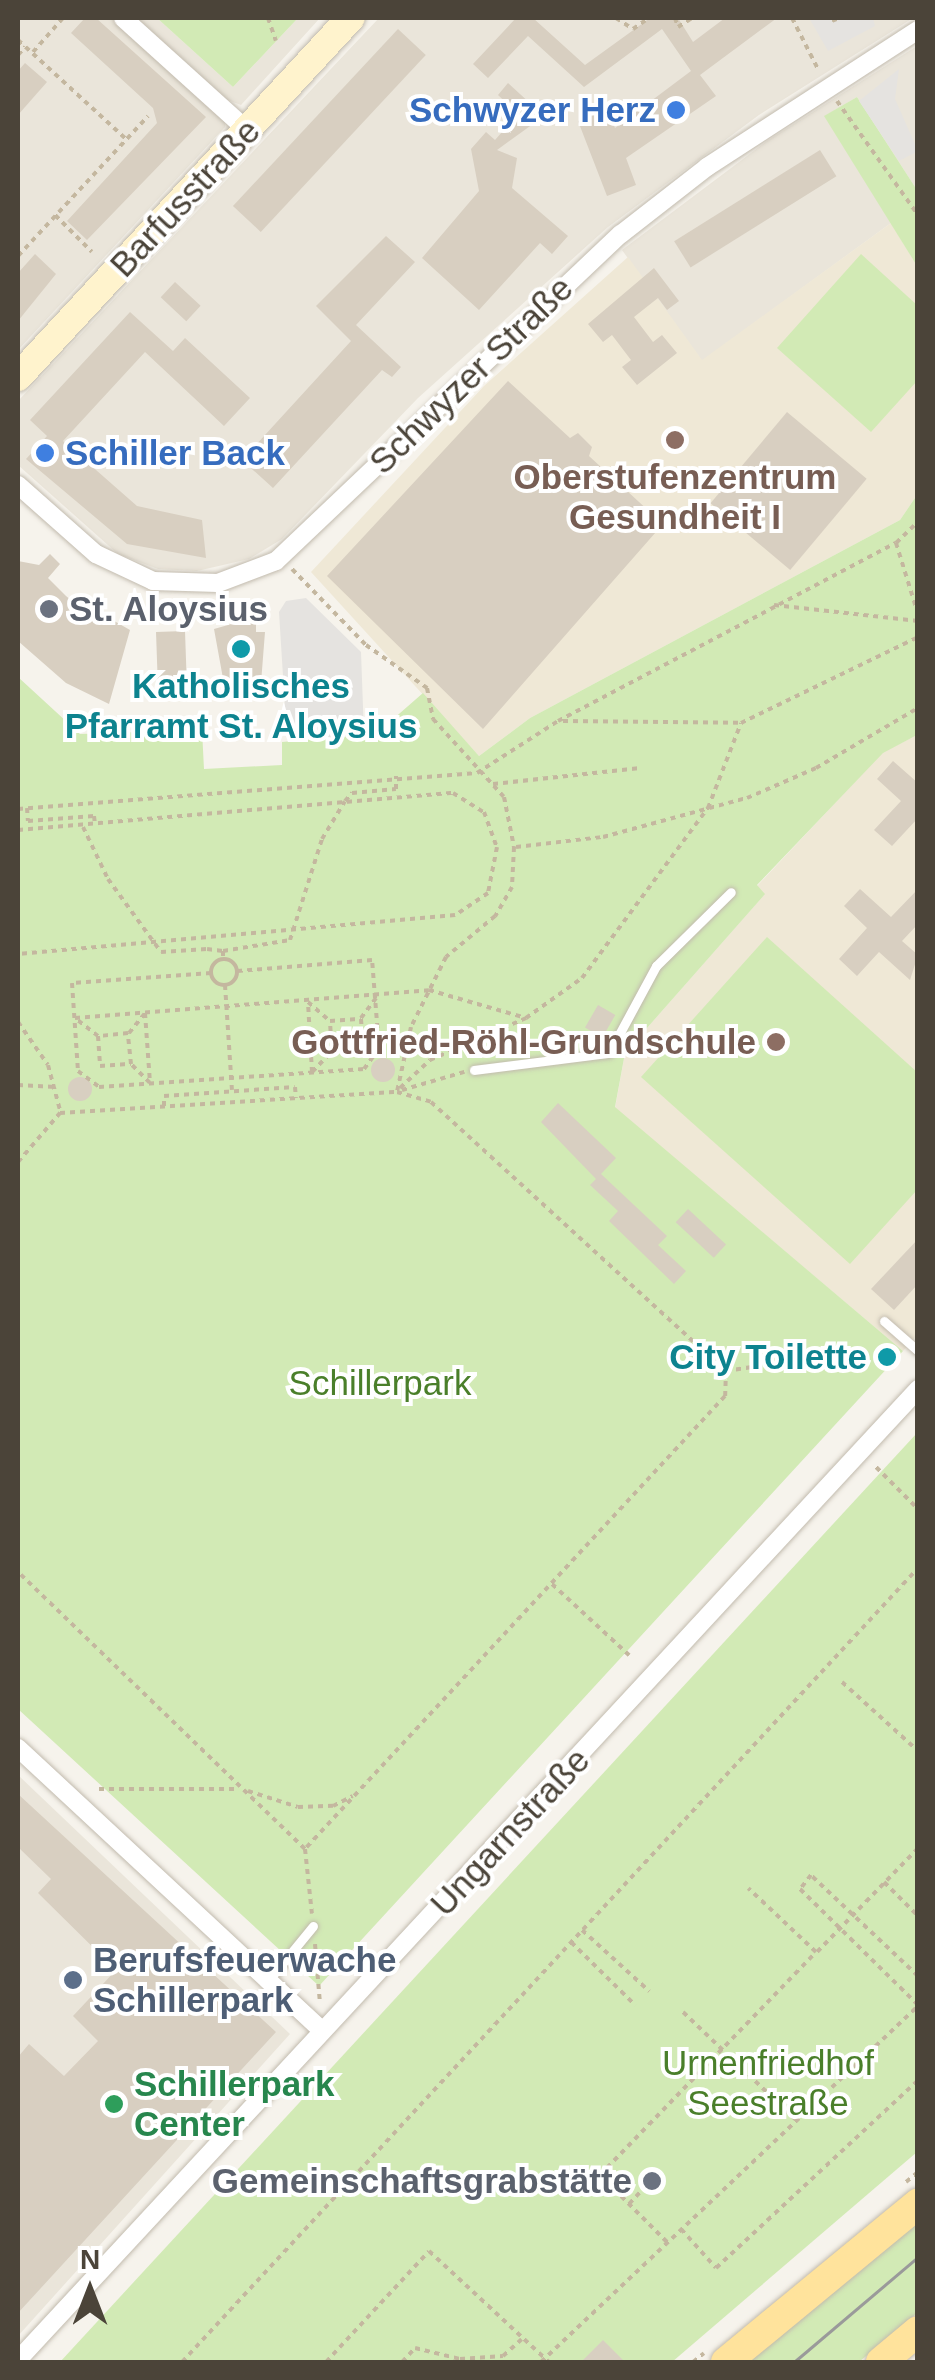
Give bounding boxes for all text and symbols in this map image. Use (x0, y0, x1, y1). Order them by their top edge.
place label: Schwyzer Herz (409, 89, 656, 131)
marker: Schwyzer Herz (665, 99, 687, 121)
street label: Barfusstraße (101, 110, 269, 286)
street label: Schwyzer Straße (361, 267, 581, 483)
marker: Oberstufenzentrum Gesundheit I (664, 429, 686, 451)
place label: Schiller Back (65, 432, 285, 474)
marker: Schiller Back (34, 442, 56, 464)
place label: Oberstufenzentrum Gesundheit I (514, 456, 836, 538)
place label: St. Aloysius (69, 588, 269, 630)
marker: St. Aloysius (38, 598, 60, 620)
marker: Katholisches Pfarramt St. Aloysius (230, 638, 252, 660)
place label: Katholisches Pfarramt St. Aloysius (64, 665, 418, 747)
place label: Gottfried-Röhl-Grundschule (291, 1021, 756, 1063)
marker: Gottfried-Röhl-Grundschule (765, 1031, 787, 1053)
place label: City Toilette (669, 1336, 867, 1378)
marker: City Toilette (876, 1346, 898, 1368)
park label: Schillerpark (289, 1362, 471, 1404)
street label: Ungarnstraße (422, 1739, 598, 1925)
place label: Berufsfeuerwache Schillerpark (93, 1939, 396, 2021)
marker: Berufsfeuerwache Schillerpark (62, 1969, 84, 1991)
park label: Urnenfriedhof Seestraße (662, 2042, 874, 2124)
place label: Schillerpark Center (134, 2063, 334, 2145)
marker: Schillerpark Center (103, 2093, 125, 2115)
place label: Gemeinschaftsgrabstätte (212, 2160, 632, 2202)
marker: Gemeinschaftsgrabstätte (641, 2170, 663, 2192)
north arrow (40, 2240, 140, 2340)
text: N (80, 2244, 100, 2275)

